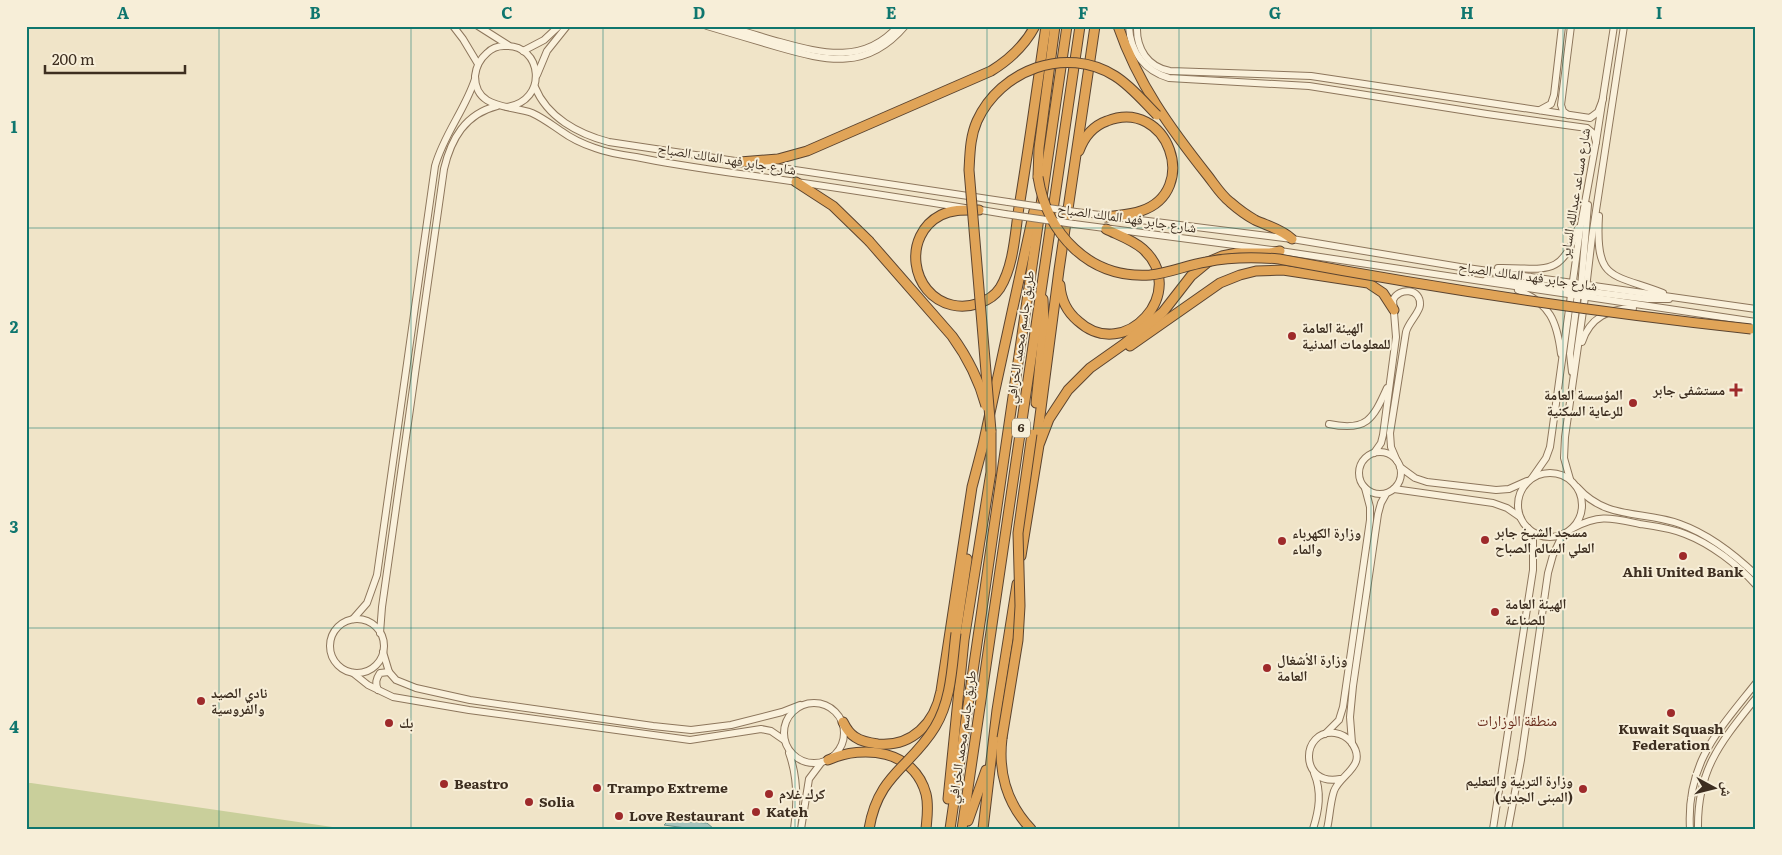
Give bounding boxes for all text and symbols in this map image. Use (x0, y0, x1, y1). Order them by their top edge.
text: A (117, 0, 129, 24)
text: B (309, 0, 321, 24)
text: C (501, 0, 513, 24)
text: D (693, 0, 705, 24)
text: E (886, 0, 897, 24)
text: F (1078, 0, 1088, 24)
text: G (1269, 0, 1281, 24)
text: H (1460, 0, 1474, 24)
text: I (1656, 0, 1662, 24)
scale bar (45, 42, 185, 74)
text: 200 m (52, 47, 95, 70)
text: 1 (11, 114, 18, 138)
street label: شارع مساعد عبدالله الساير (1554, 126, 1595, 260)
street label: شارع جابر فهد المالك الصباح (656, 137, 798, 180)
street label: شارع جابر فهد المالك الصباح (1056, 197, 1198, 238)
street label: شارع جابر فهد المالك الصباح (1457, 255, 1599, 296)
street label: طريق جاسم محمد الخرافي (1000, 269, 1041, 405)
text: 2 (10, 314, 19, 338)
place label: الهيئة العامة للمعلومات المدنية (1302, 317, 1391, 353)
marker: الهيئة العامة للمعلومات المدنية (1286, 330, 1298, 342)
place label: مستشفى جابر (1652, 379, 1725, 399)
marker: مستشفى جابر (1729, 383, 1743, 397)
place label: المؤسسة العامة للرعاية السكنية (1544, 384, 1623, 420)
marker: المؤسسة العامة للرعاية السكنية (1627, 397, 1639, 409)
road number: 6 (1012, 418, 1030, 438)
text: 3 (10, 514, 19, 538)
place label: مسجد الشيخ جابر العلي السالم الصباح (1494, 521, 1595, 559)
place label: وزارة الكهرباء والماء (1292, 522, 1361, 558)
marker: مسجد الشيخ جابر العلي السالم الصباح (1479, 534, 1491, 546)
marker: وزارة الكهرباء والماء (1276, 535, 1288, 547)
marker: Ahli United Bank (1677, 550, 1689, 562)
place label: Ahli United Bank (1622, 561, 1744, 581)
place label: الهيئة العامة للصناعة (1505, 593, 1567, 629)
marker: الهيئة العامة للصناعة (1489, 606, 1501, 618)
place label: وزارة الأشغال العامة (1277, 649, 1348, 685)
marker: وزارة الأشغال العامة (1261, 662, 1273, 674)
street label: طريق جاسم محمد الخرافي (942, 669, 983, 805)
place label: نادي الصيد والفروسية (211, 682, 268, 718)
marker: نادي الصيد والفروسية (195, 695, 207, 707)
marker: Kuwait Squash Federation (1665, 707, 1677, 719)
district label: منطقة الوزارات (1477, 708, 1557, 731)
place label: بك (399, 712, 413, 732)
text: 4 (9, 714, 19, 738)
marker: بك (383, 717, 395, 729)
place label: Kuwait Squash Federation (1618, 718, 1724, 754)
north arrow (1690, 762, 1740, 812)
place label: وزارة التربية والتعليم (المبنى الجديد) (1465, 770, 1573, 806)
place label: Beastro (454, 773, 509, 793)
place label: Trampo Extreme (607, 777, 728, 797)
marker: Beastro (438, 778, 450, 790)
text: ش (1717, 781, 1739, 798)
marker: Trampo Extreme (591, 782, 603, 794)
place label: كرك غلام (779, 783, 825, 804)
marker: وزارة التربية والتعليم (المبنى الجديد) (1577, 783, 1589, 795)
marker: كرك غلام (763, 788, 775, 800)
place label: Solia (539, 791, 575, 811)
marker: Solia (523, 796, 535, 808)
place label: Kateh (766, 801, 808, 821)
place label: Love Restaurant (629, 805, 746, 825)
marker: Kateh (750, 806, 762, 818)
marker: Love Restaurant (613, 810, 625, 822)

